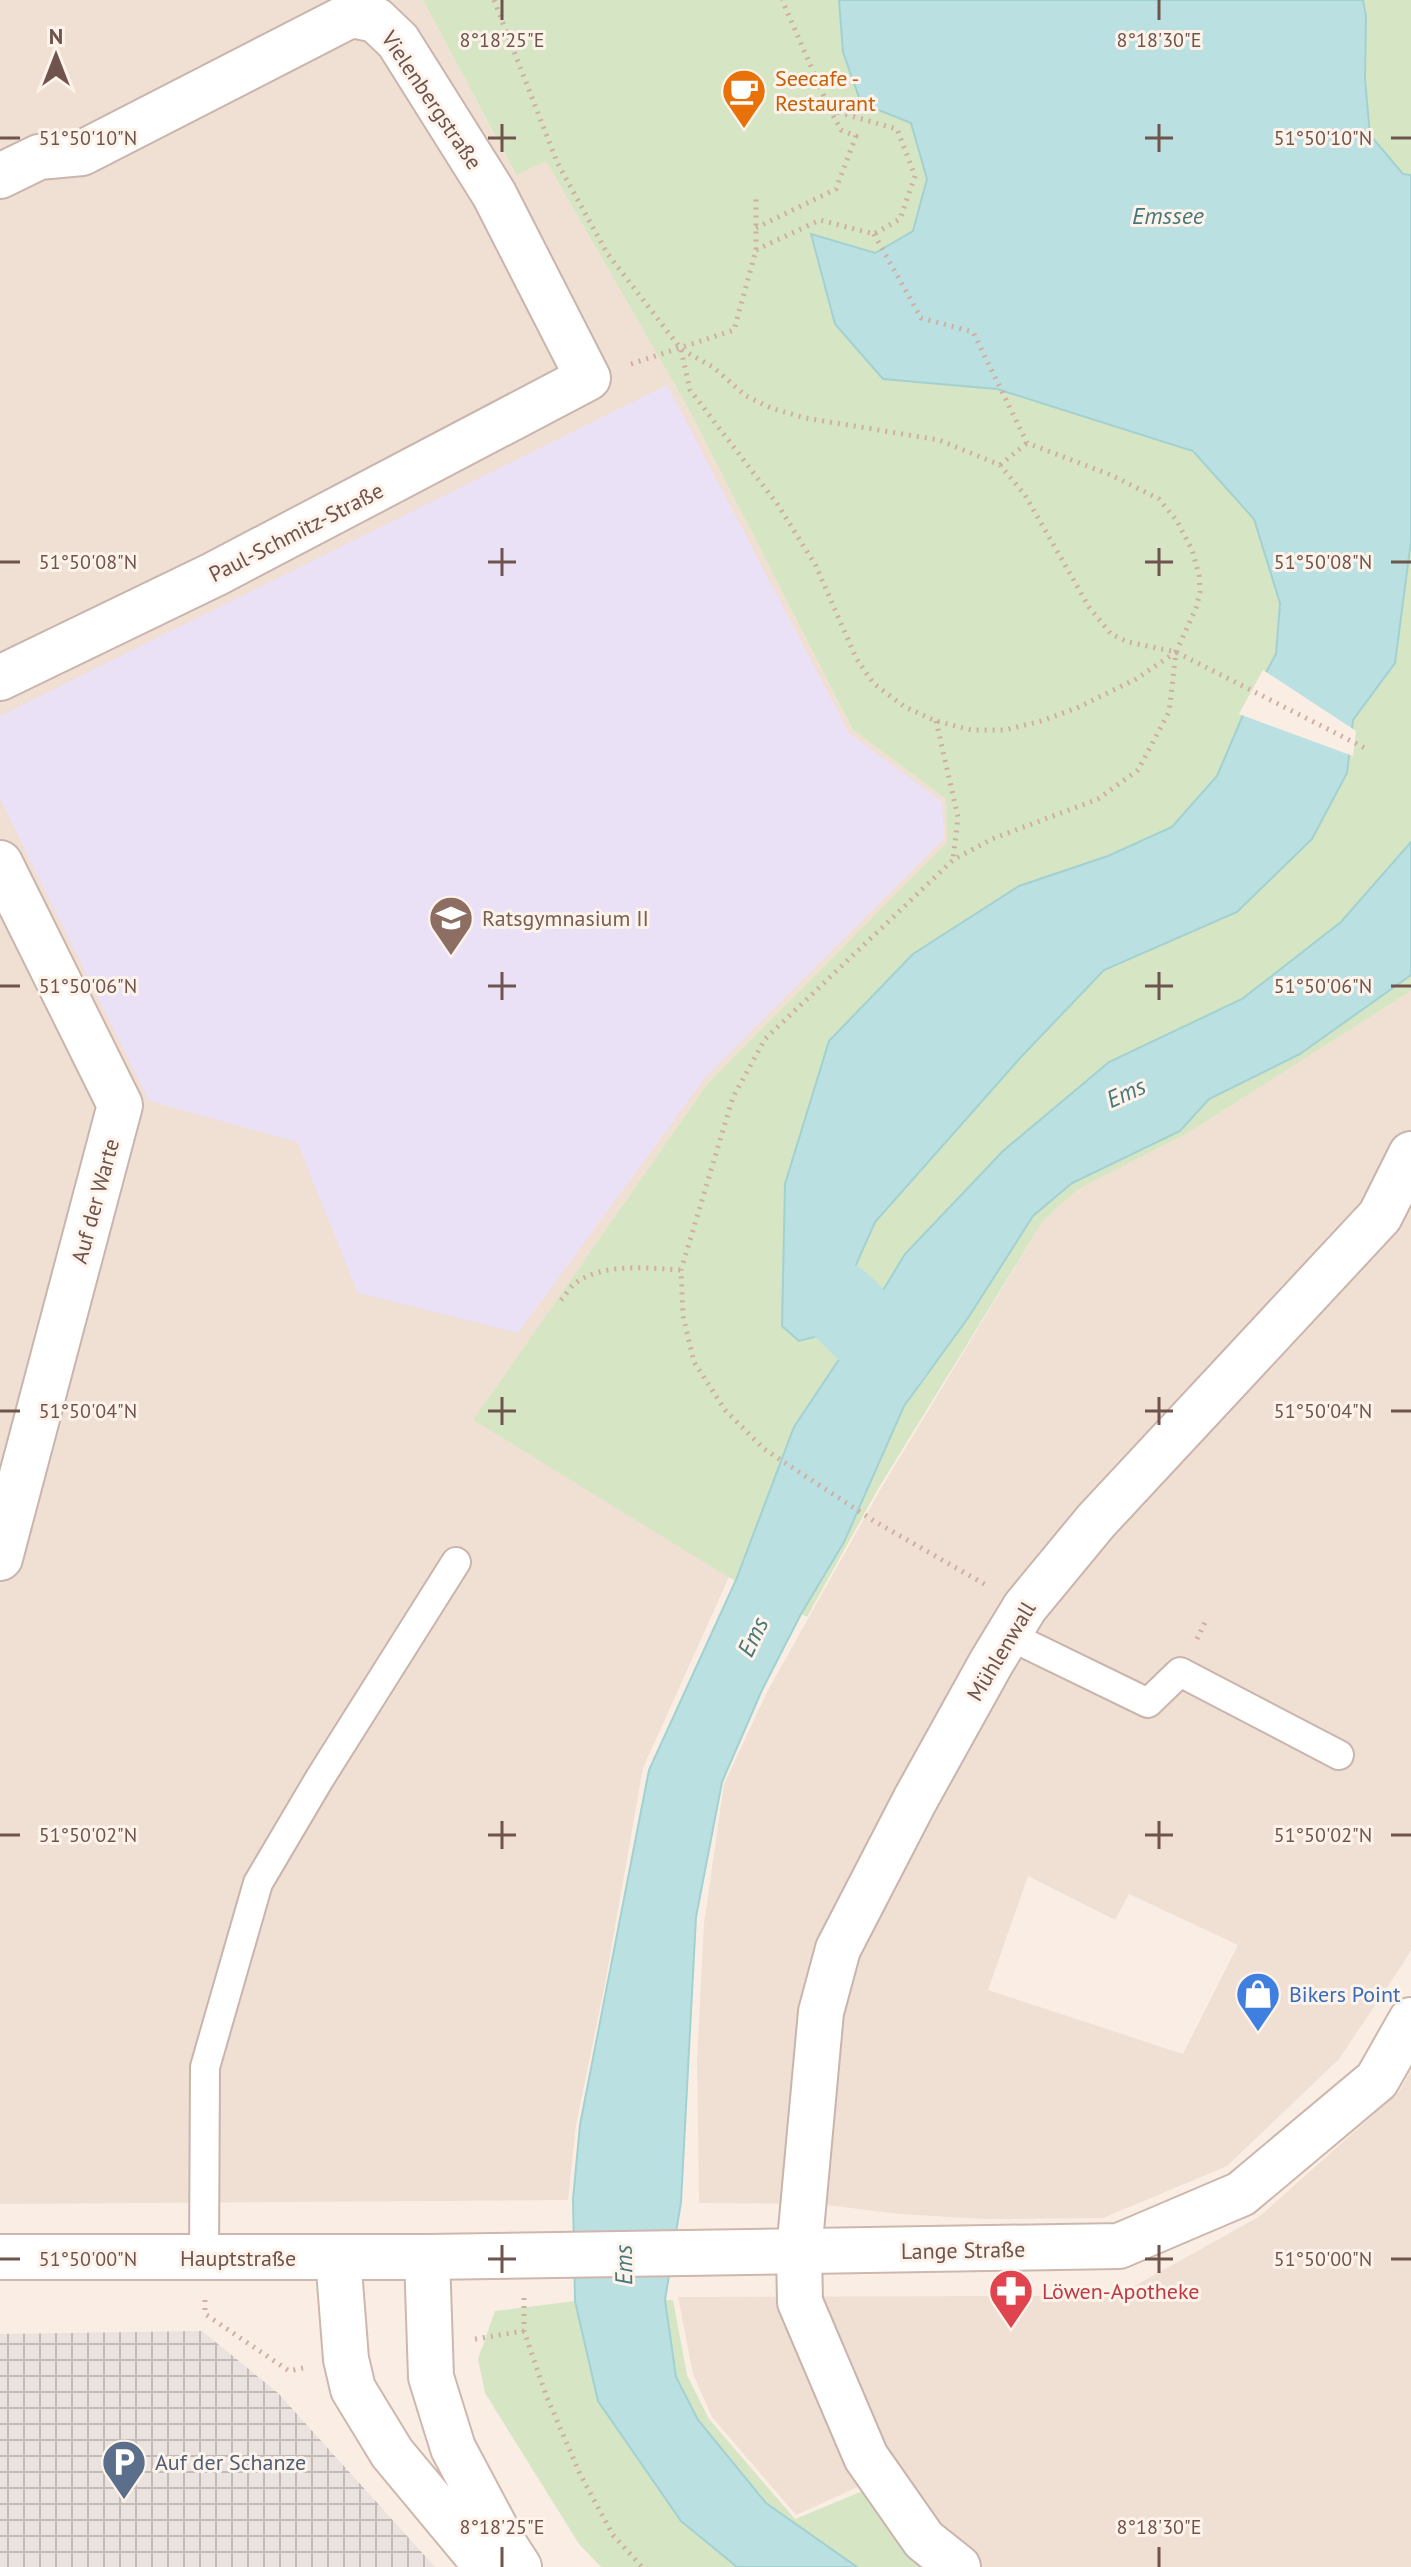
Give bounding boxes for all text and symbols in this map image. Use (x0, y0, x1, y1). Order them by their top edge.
north arrow (16, 16, 96, 96)
text: N (49, 22, 63, 50)
street label: Vielenbergstraße (375, 25, 489, 175)
text: 8°18'25"E (460, 27, 544, 53)
text: 8°18'30"E (1117, 27, 1201, 53)
place label: Seecafe - Restaurant (775, 64, 876, 117)
cafe icon: Seecafe - Restaurant (720, 67, 768, 130)
text: 51°50'10"N (39, 125, 137, 151)
text: 51°50'10"N (1274, 125, 1372, 151)
water label: Emssee (1132, 200, 1204, 231)
street label: Paul-Schmitz-Straße (204, 476, 388, 588)
text: 51°50'08"N (39, 549, 137, 575)
text: 51°50'08"N (1274, 549, 1372, 575)
school or university icon: Ratsgymnasium II (427, 894, 475, 957)
place label: Ratsgymnasium II (482, 904, 649, 932)
text: 51°50'06"N (39, 973, 137, 999)
text: 51°50'06"N (1274, 973, 1372, 999)
water label: Ems (1101, 1070, 1151, 1115)
street label: Auf der Warte (65, 1135, 125, 1267)
text: 51°50'04"N (39, 1398, 137, 1424)
text: 51°50'04"N (1274, 1398, 1372, 1424)
street label: Mühlenwall (960, 1596, 1042, 1706)
water label: Ems (730, 1612, 775, 1662)
text: 51°50'02"N (39, 1822, 137, 1848)
text: 51°50'02"N (1274, 1822, 1372, 1848)
shop icon: Bikers Point (1234, 1970, 1282, 2033)
place label: Bikers Point (1289, 1980, 1401, 2008)
street label: Lange Straße (901, 2235, 1025, 2265)
street label: Hauptstraße (180, 2244, 296, 2272)
water label: Ems (608, 2244, 639, 2285)
text: 51°50'00"N (39, 2246, 137, 2272)
text: 51°50'00"N (1274, 2246, 1372, 2272)
pharmacy icon: Löwen-Apotheke (987, 2267, 1035, 2330)
place label: Löwen-Apotheke (1042, 2277, 1199, 2305)
parking icon: Auf der Schanze (100, 2438, 148, 2501)
place label: Auf der Schanze (155, 2448, 306, 2476)
text: 8°18'25"E (460, 2514, 544, 2540)
text: 8°18'30"E (1117, 2514, 1201, 2540)

